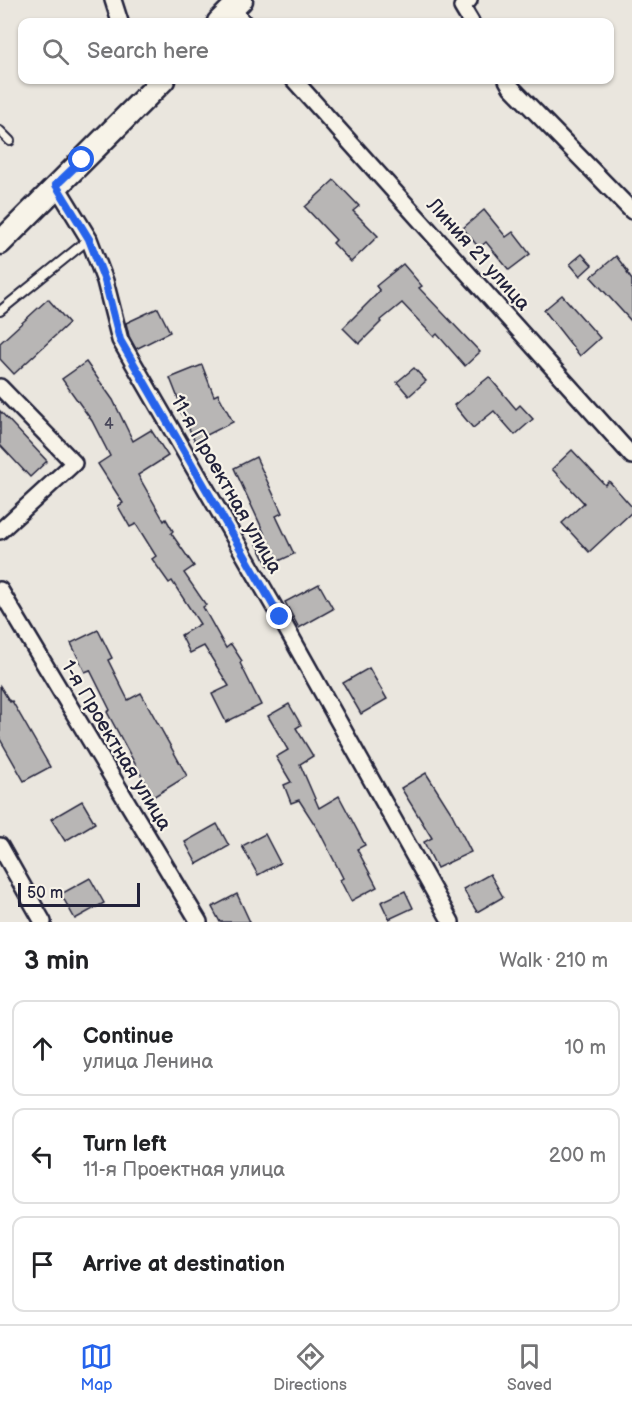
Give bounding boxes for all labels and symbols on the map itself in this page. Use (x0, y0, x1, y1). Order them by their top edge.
route start (68, 146, 94, 172)
street label: Линия 21 улица (421, 193, 535, 316)
street label: 11-я Проектная улица (165, 391, 287, 578)
house number: 4 (104, 415, 114, 434)
route end (266, 603, 292, 629)
street label: 1-я Проектная улица (56, 656, 177, 835)
scale bar (18, 880, 140, 908)

